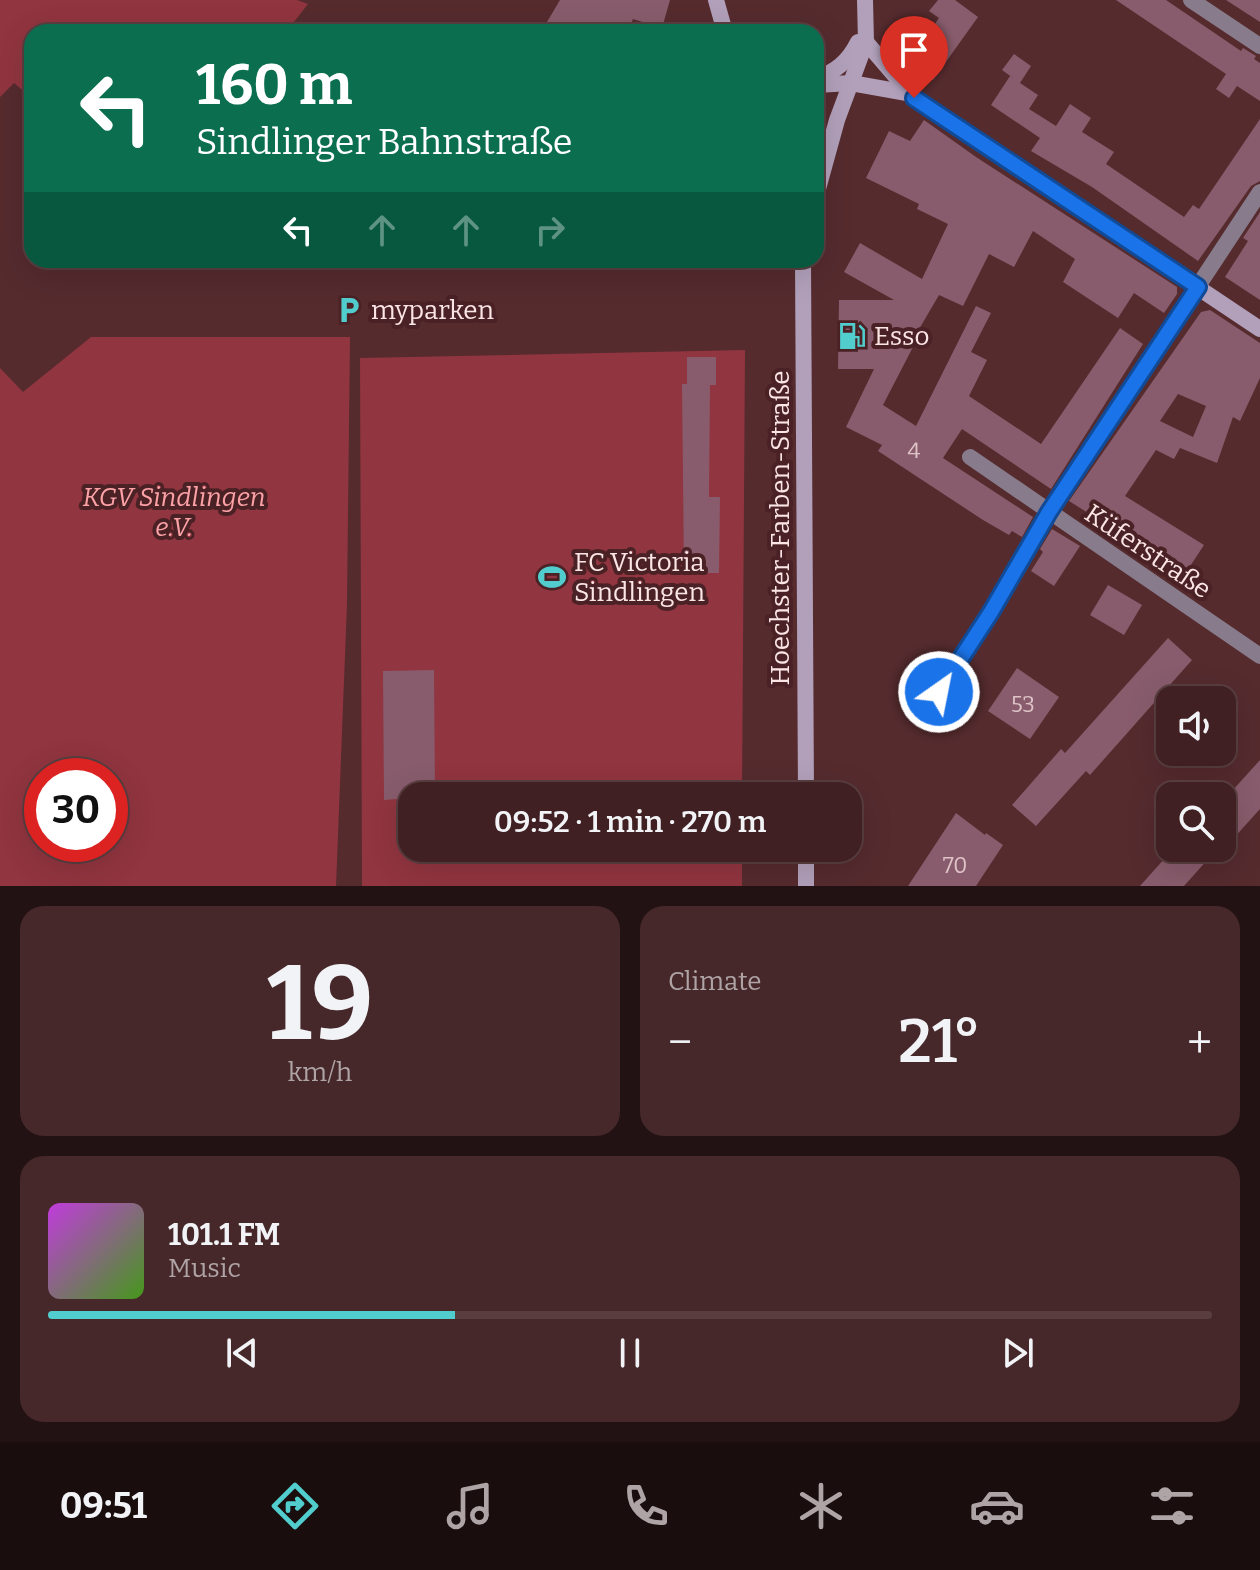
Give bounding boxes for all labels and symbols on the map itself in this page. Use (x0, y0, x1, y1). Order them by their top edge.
pin (880, 16, 948, 98)
parking icon: myparken (334, 295, 364, 325)
place label: myparken (371, 295, 494, 326)
fuel station icon: Esso (837, 321, 867, 351)
place label: Esso (874, 321, 929, 352)
street label: Hoechster-Farben-Straße (765, 371, 796, 685)
house number: 4 (908, 437, 921, 464)
park label: KGV Sindlingen e.V. (83, 482, 265, 543)
street label: Küferstraße (1079, 498, 1217, 605)
place label: FC Victoria Sindlingen (574, 547, 706, 608)
sports icon: FC Victoria Sindlingen (537, 562, 567, 592)
position arrow (897, 650, 981, 734)
house number: 53 (1011, 691, 1035, 718)
speed limit sign: 30 (24, 758, 128, 862)
house number: 70 (943, 852, 967, 879)

